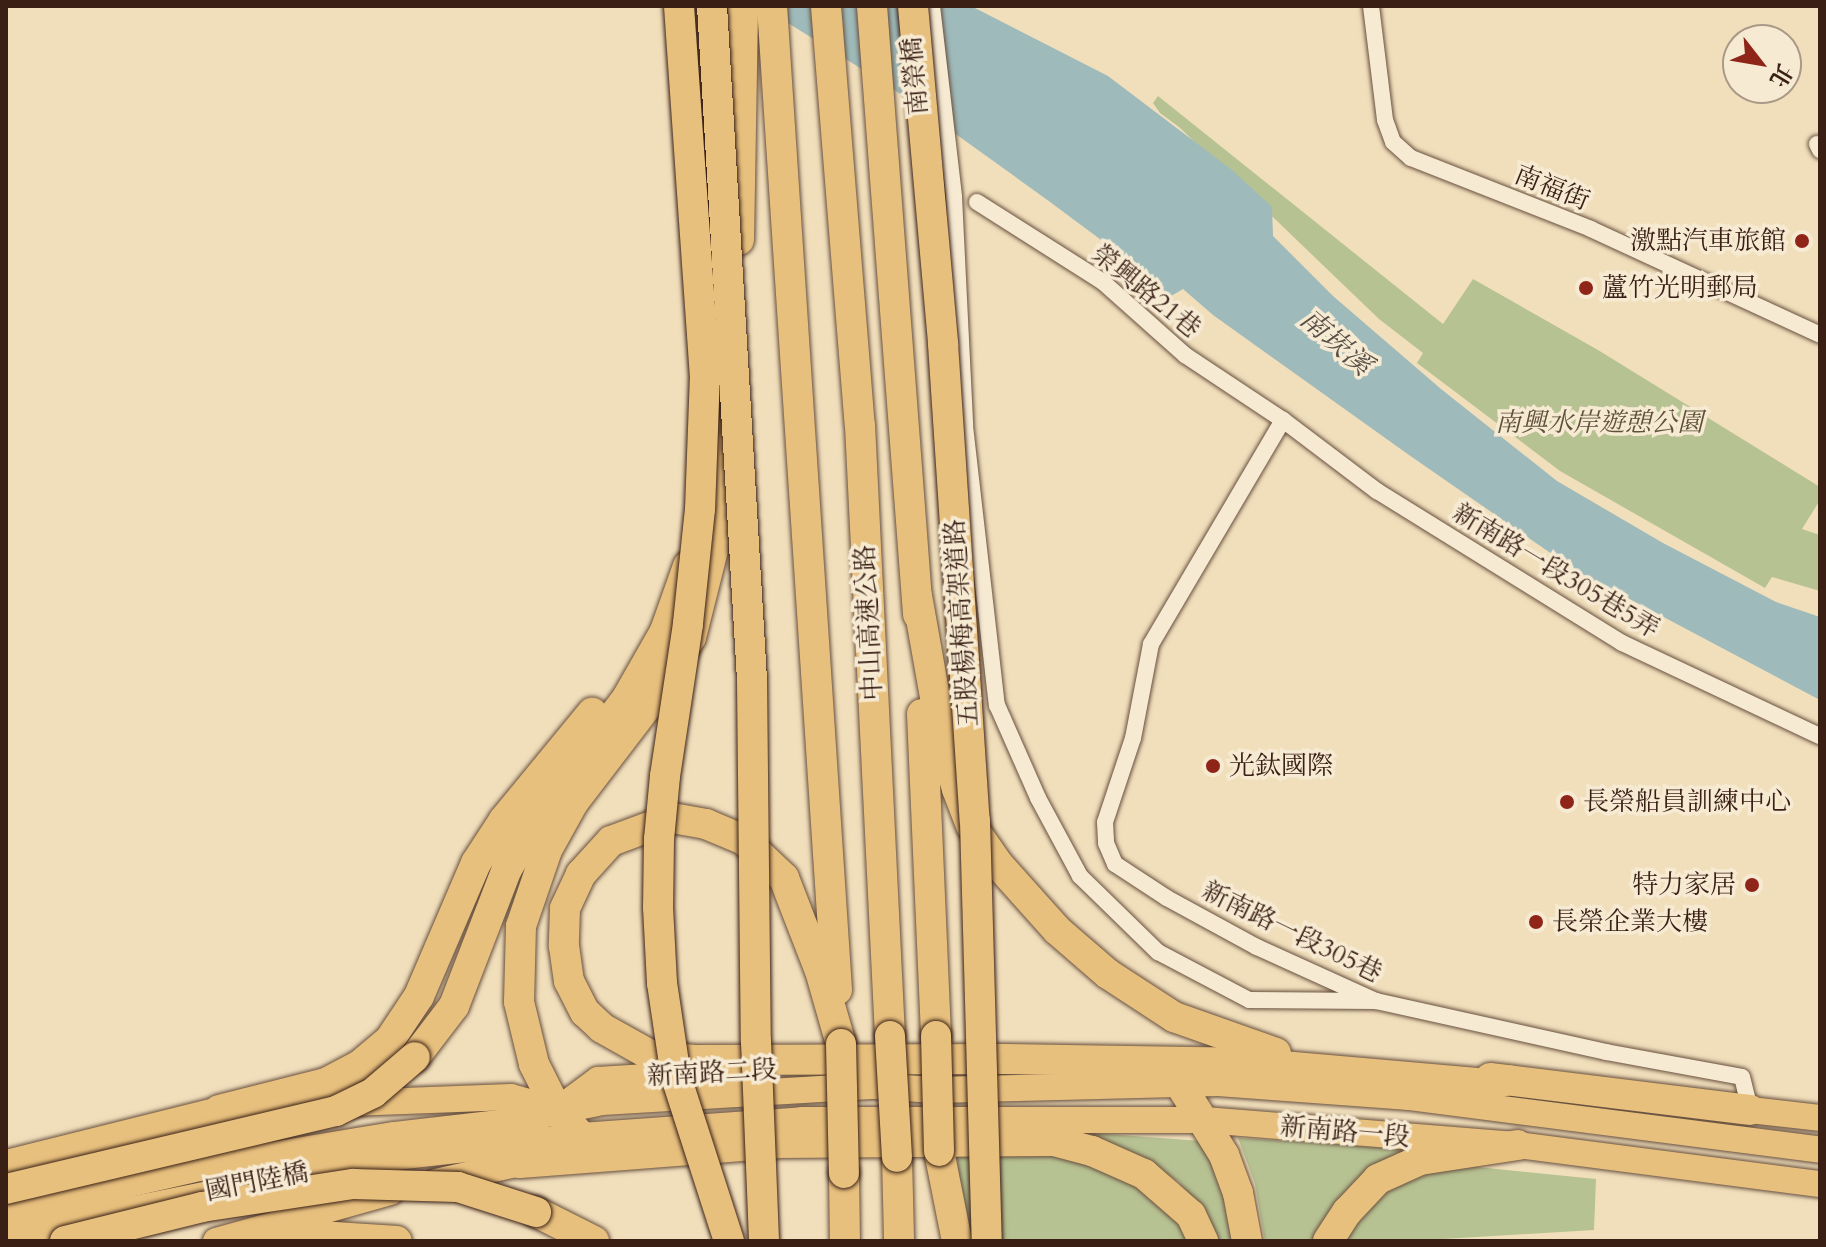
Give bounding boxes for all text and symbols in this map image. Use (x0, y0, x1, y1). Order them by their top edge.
north arrow (1722, 24, 1802, 104)
street label: 南榮橋 (896, 36, 934, 116)
text: 北 (1762, 58, 1799, 92)
street label: 南福街 (1510, 159, 1594, 217)
place label: 激點汽車旅館 (1630, 225, 1786, 257)
marker: 激點汽車旅館 (1793, 232, 1811, 250)
street label: 榮興路21巷 (1085, 238, 1207, 344)
place label: 蘆竹光明郵局 (1602, 272, 1758, 304)
marker: 蘆竹光明郵局 (1577, 279, 1595, 297)
water label: 南崁溪 (1293, 302, 1379, 382)
park label: 南興水岸遊憩公園 (1495, 407, 1703, 439)
street label: 新南路一段305巷5弄 (1447, 497, 1665, 645)
street label: 五股楊梅高架道路 (939, 518, 985, 728)
street label: 中山高速公路 (849, 544, 889, 702)
place label: 光鈦國際 (1229, 750, 1333, 782)
marker: 光鈦國際 (1204, 757, 1222, 775)
place label: 長榮船員訓練中心 (1583, 786, 1791, 818)
marker: 長榮船員訓練中心 (1558, 793, 1576, 811)
place label: 特力家居 (1632, 869, 1736, 901)
street label: 新南路一段305巷 (1197, 875, 1387, 989)
marker: 特力家居 (1743, 876, 1761, 894)
place label: 長榮企業大樓 (1552, 906, 1708, 938)
marker: 長榮企業大樓 (1527, 913, 1545, 931)
street label: 新南路二段 (646, 1054, 778, 1092)
street label: 新南路一段 (1279, 1111, 1411, 1153)
street label: 國門陸橋 (203, 1157, 311, 1207)

